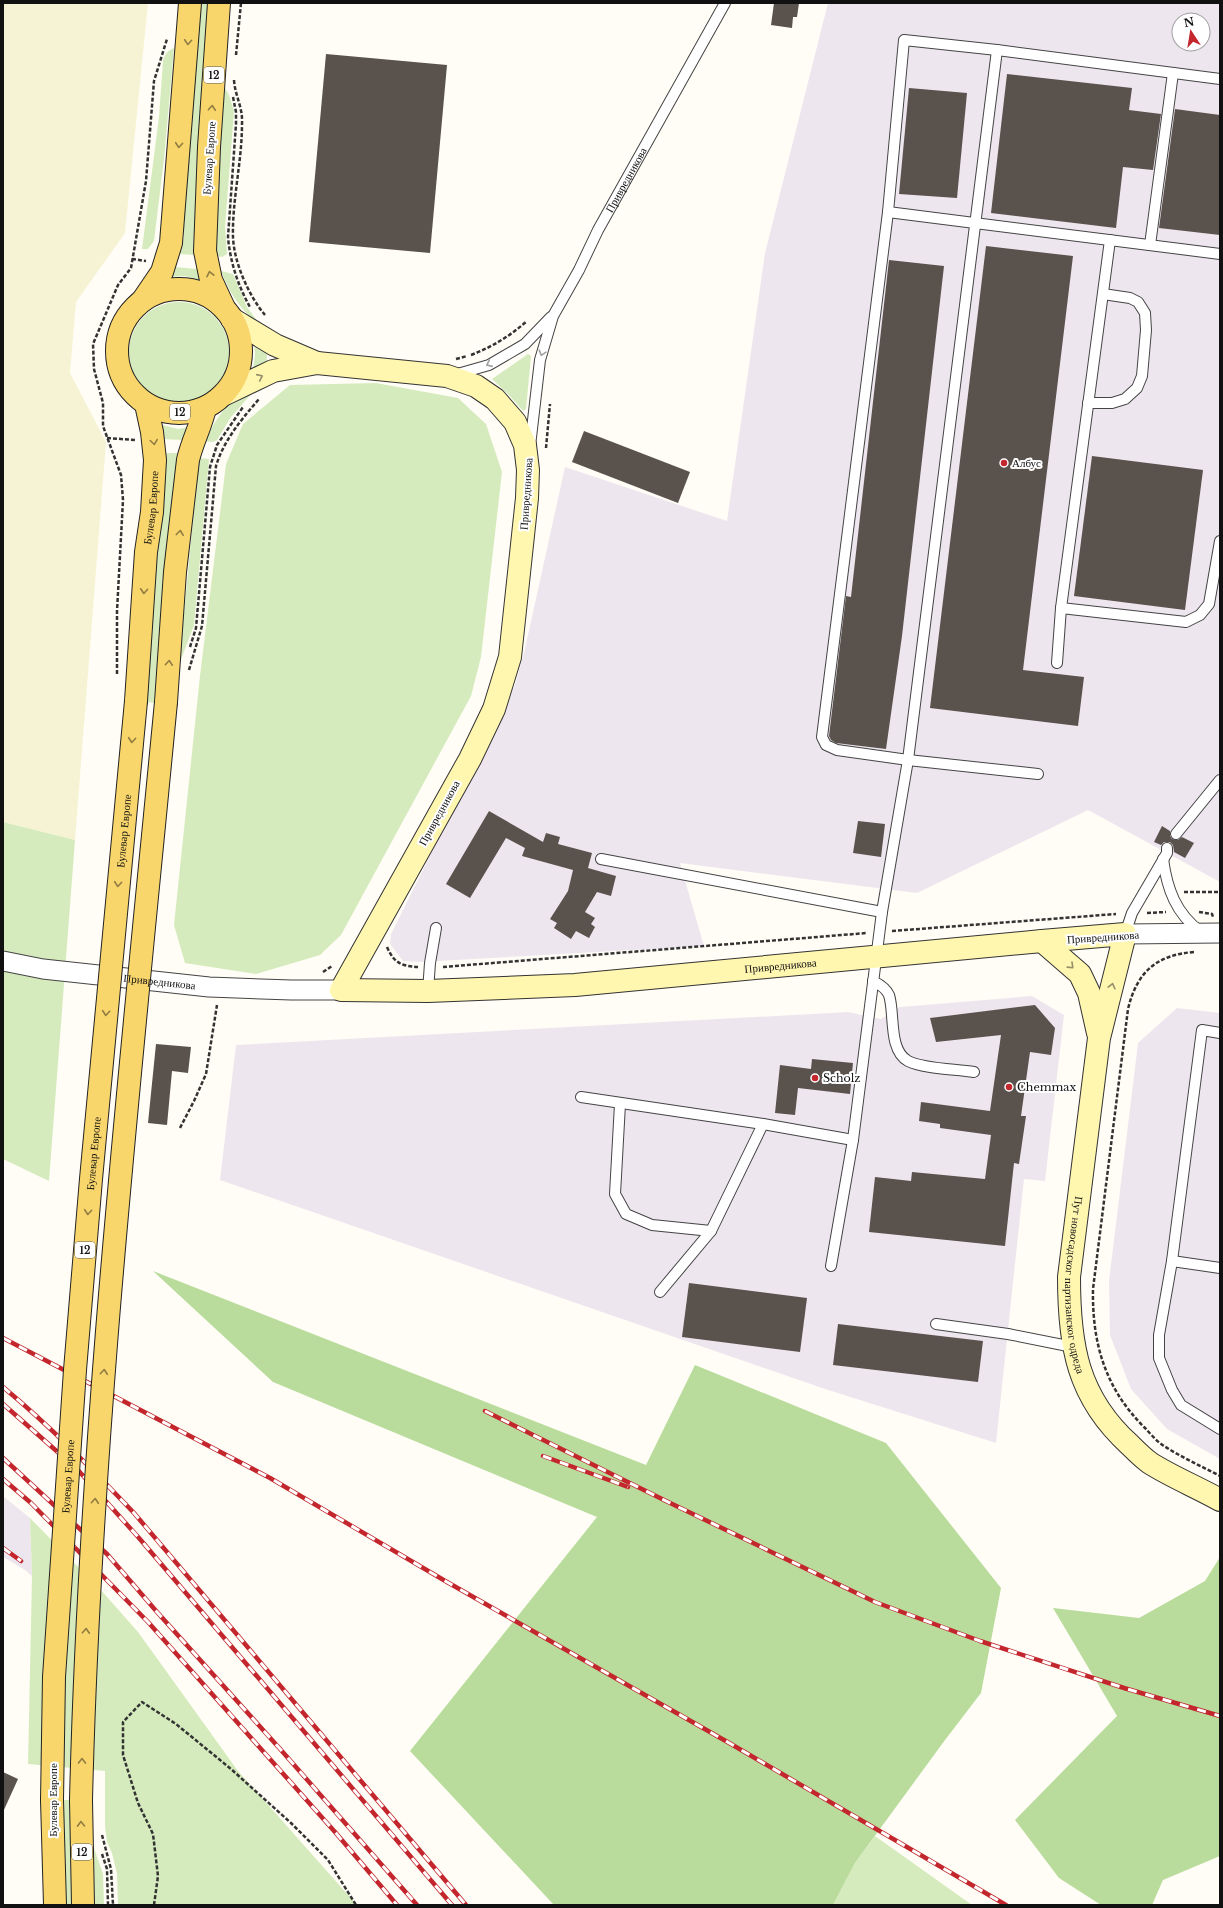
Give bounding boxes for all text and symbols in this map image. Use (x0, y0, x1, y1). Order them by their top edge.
north arrow (1171, 12, 1211, 52)
text: N (1182, 14, 1196, 30)
one-way arrow (183, 39, 192, 45)
road number: 12 (204, 67, 224, 83)
one-way arrow (208, 105, 217, 111)
street label: Булевар Европе (199, 121, 219, 195)
one-way arrow (175, 142, 184, 148)
street label: Привредникова (602, 145, 650, 215)
one-way arrow (206, 271, 214, 277)
one-way arrow (538, 349, 547, 356)
one-way arrow (486, 359, 493, 367)
one-way arrow (256, 374, 264, 382)
road number: 12 (170, 404, 190, 420)
one-way arrow (149, 439, 158, 445)
place label: Албус (1012, 456, 1041, 470)
street label: Привредникова (516, 457, 536, 531)
marker: Албус (999, 458, 1009, 468)
street label: Булевар Европе (140, 470, 161, 545)
one-way arrow (175, 530, 184, 536)
one-way arrow (139, 588, 148, 594)
one-way arrow (164, 660, 173, 666)
one-way arrow (128, 737, 137, 743)
street label: Привредникова (415, 778, 463, 848)
street label: Булевар Европе (113, 793, 134, 868)
one-way arrow (114, 881, 123, 887)
street label: Привредникова (1066, 927, 1140, 947)
street label: Привредникова (744, 955, 817, 976)
one-way arrow (1066, 961, 1074, 969)
street label: Привредникова (123, 971, 196, 993)
one-way arrow (1108, 983, 1116, 990)
one-way arrow (102, 1010, 111, 1016)
place label: Scholz (823, 1071, 860, 1085)
marker: Scholz (810, 1073, 820, 1083)
place label: Chemmax (1017, 1080, 1076, 1094)
marker: Chemmax (1004, 1082, 1014, 1092)
street label: Булевар Европе (83, 1116, 104, 1191)
street label: Пут новосадског партизанског одреда (1062, 1196, 1088, 1375)
one-way arrow (83, 1209, 92, 1215)
road number: 12 (75, 1242, 95, 1258)
one-way arrow (100, 1369, 109, 1375)
street label: Булевар Европе (58, 1439, 77, 1514)
one-way arrow (90, 1498, 99, 1504)
one-way arrow (82, 1628, 91, 1634)
one-way arrow (78, 1758, 86, 1764)
street label: Булевар Европе (46, 1763, 60, 1837)
one-way arrow (77, 1821, 85, 1827)
road number: 12 (72, 1844, 92, 1860)

